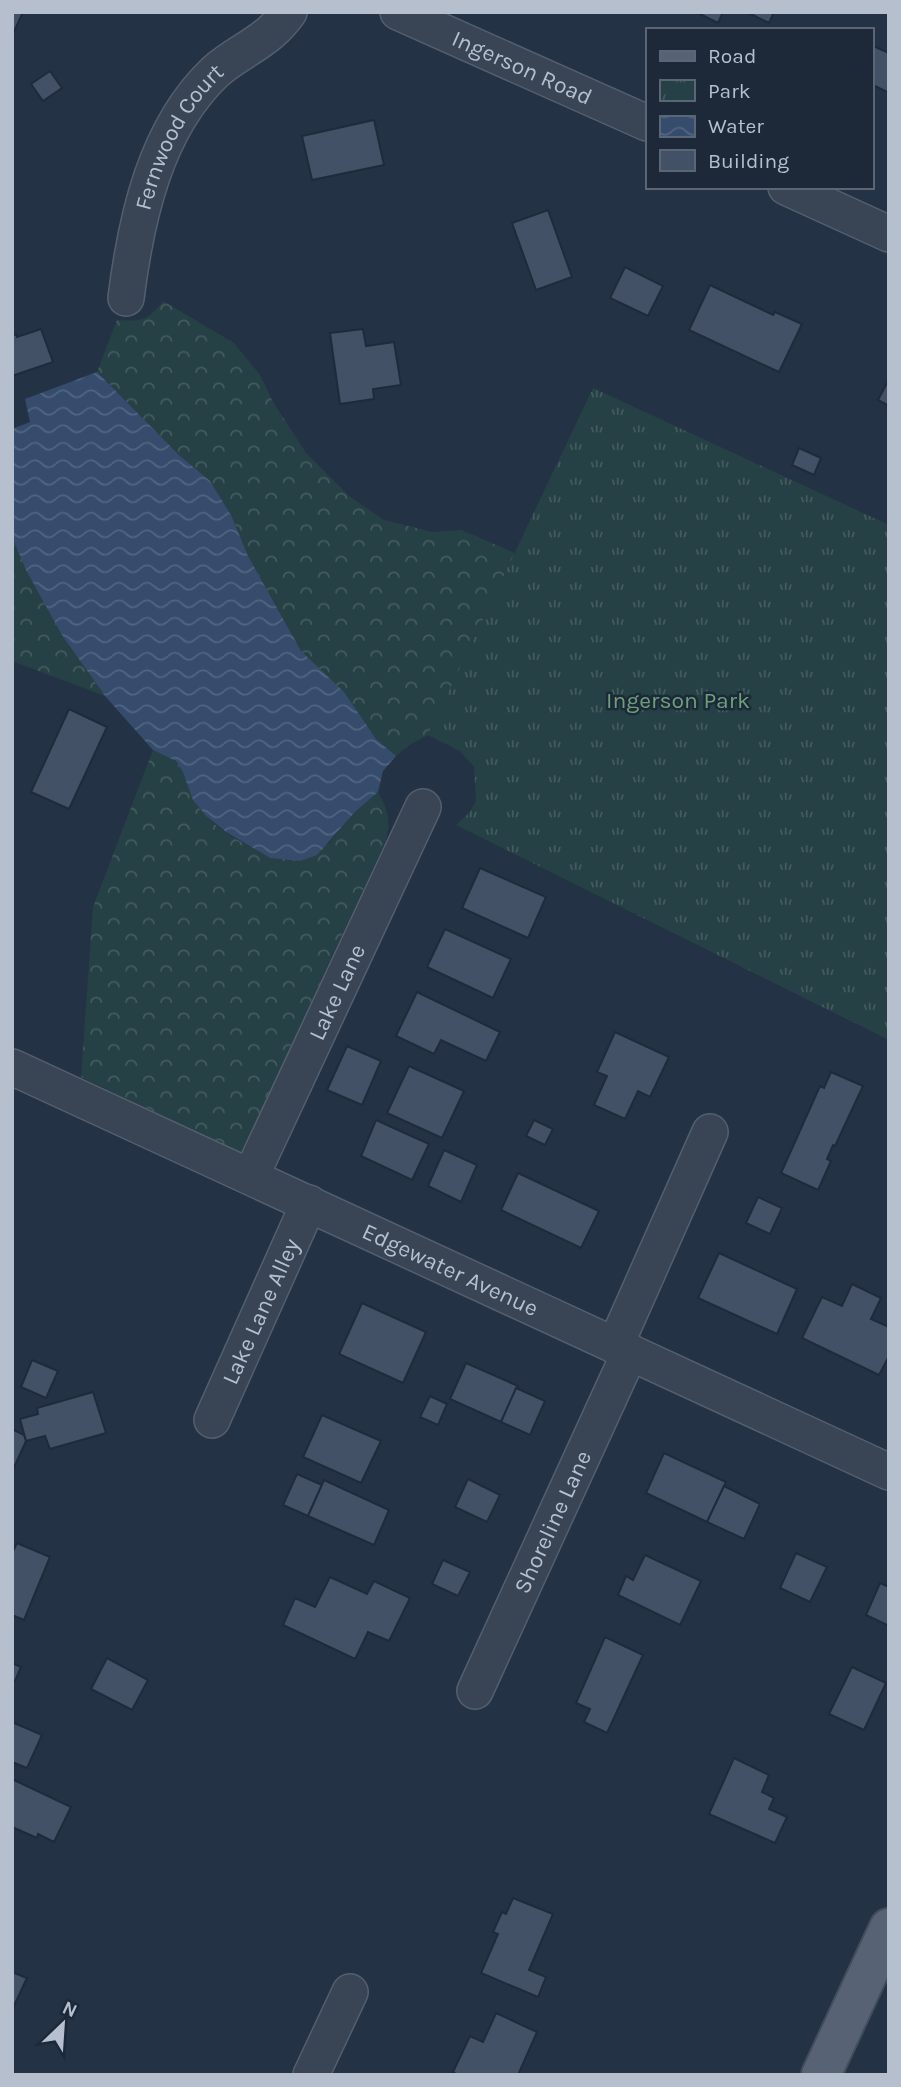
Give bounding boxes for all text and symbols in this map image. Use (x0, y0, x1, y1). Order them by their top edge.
street label: Ingerson Road (448, 24, 596, 110)
legend (646, 28, 873, 189)
text: Road (708, 44, 756, 68)
street label: Fernwood Court (129, 58, 229, 213)
text: Park (708, 79, 751, 103)
text: Water (708, 114, 764, 138)
text: Building (708, 149, 789, 173)
park label: Ingerson Park (606, 687, 750, 714)
street label: Lake Lane (303, 940, 371, 1044)
street label: Edgewater Avenue (358, 1217, 543, 1322)
street label: Lake Lane Alley (216, 1234, 305, 1389)
street label: Shoreline Lane (508, 1446, 597, 1598)
north arrow (28, 1989, 98, 2059)
text: N (59, 1997, 81, 2022)

